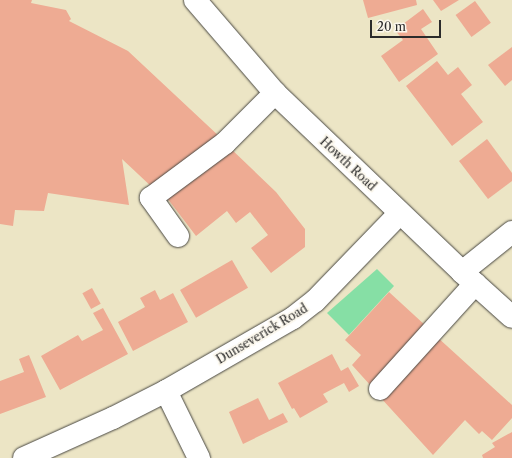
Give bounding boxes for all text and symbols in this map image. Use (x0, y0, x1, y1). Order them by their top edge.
scale bar (372, 12, 443, 38)
text: 20 m (377, 19, 406, 34)
street label: Howth Road (317, 134, 379, 194)
street label: Dunseverick Road (214, 301, 310, 367)

